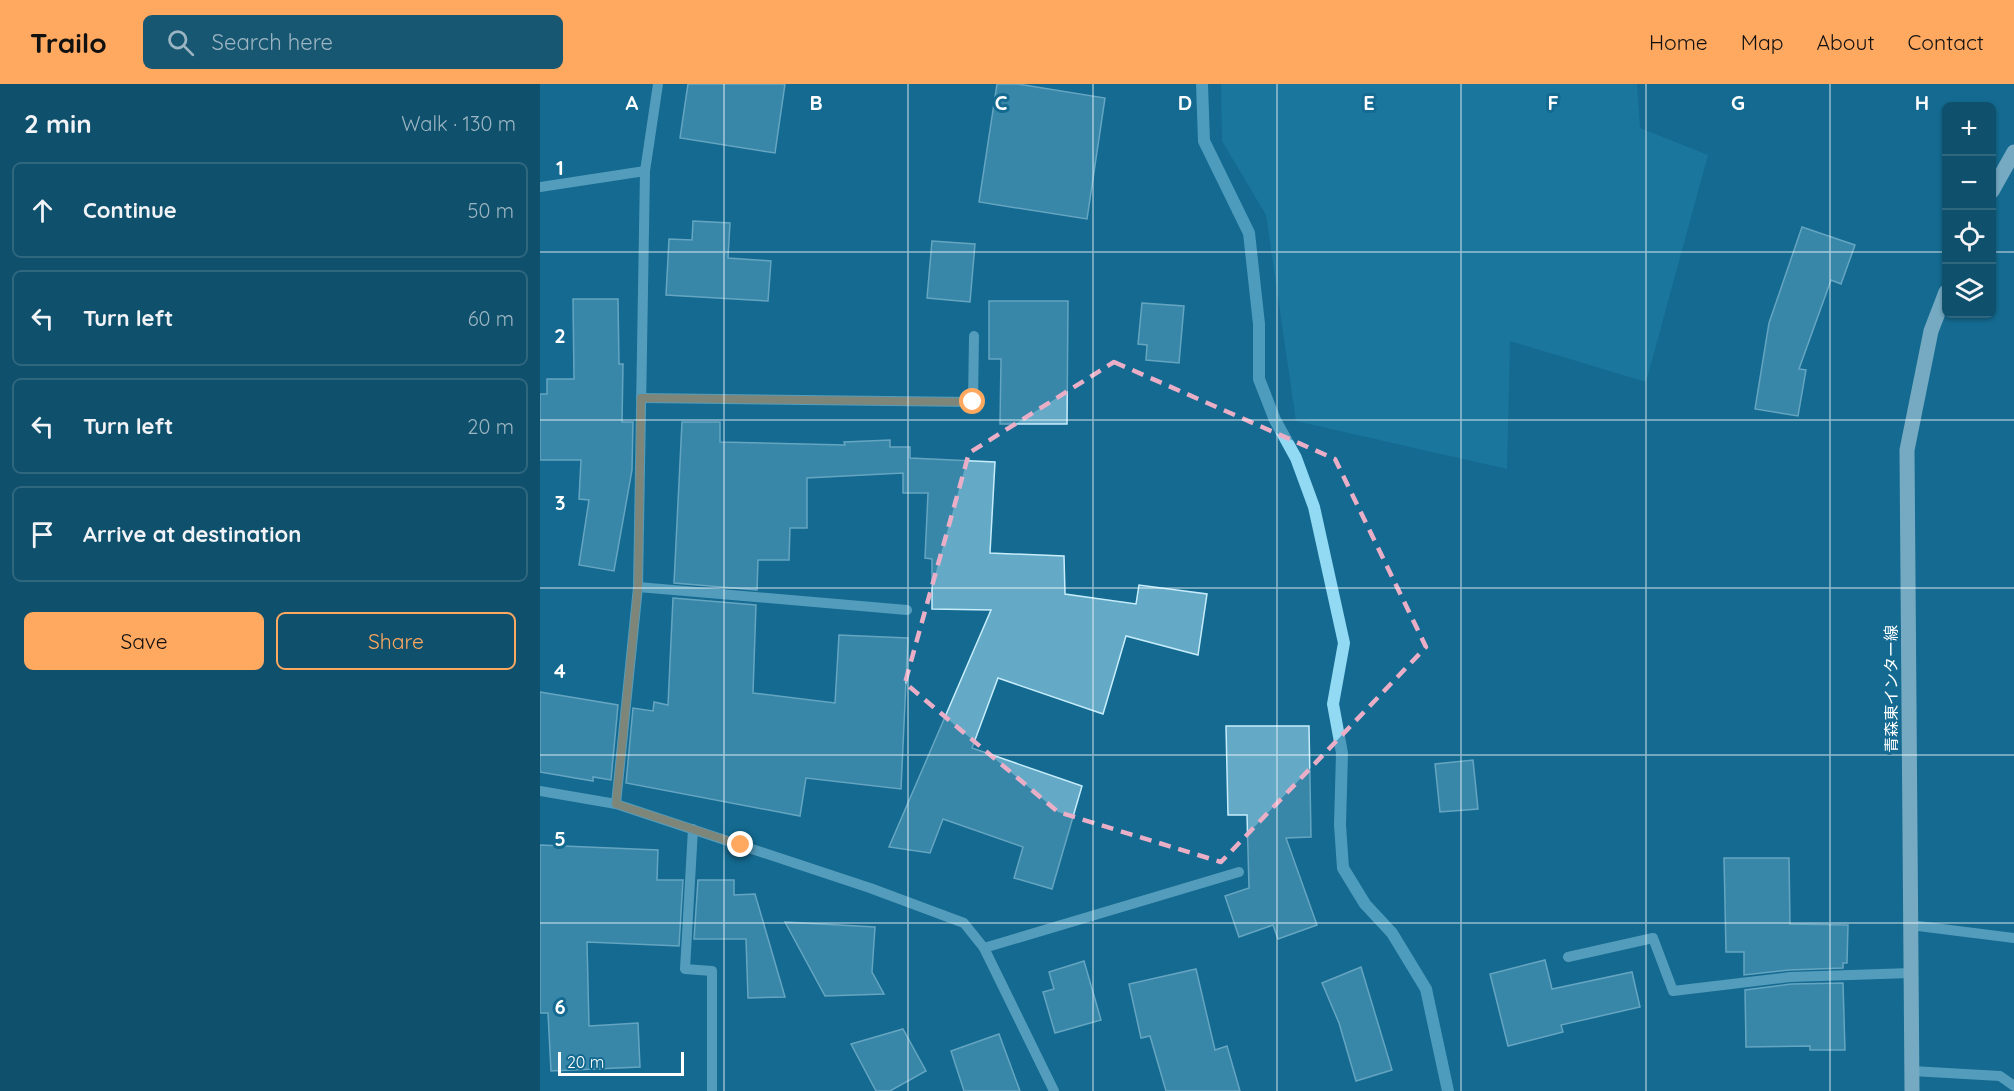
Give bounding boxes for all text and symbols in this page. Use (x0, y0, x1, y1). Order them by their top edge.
search box (143, 15, 563, 69)
text: Trailo (30, 25, 107, 60)
icon: search (164, 26, 197, 59)
text: Search here (212, 28, 333, 56)
text: Home (1649, 29, 1708, 55)
text: Map (1741, 29, 1784, 55)
text: About (1817, 29, 1875, 55)
text: Contact (1908, 29, 1984, 55)
text: A (626, 90, 639, 115)
text: B (809, 90, 823, 115)
text: C (995, 90, 1008, 115)
text: D (1178, 90, 1192, 115)
text: E (1363, 90, 1375, 115)
text: F (1547, 90, 1559, 115)
text: G (1731, 90, 1745, 115)
text: H (1915, 90, 1929, 115)
map controls (1942, 102, 1996, 318)
button: + (1942, 102, 1996, 156)
text: 2 min (24, 107, 92, 140)
text: Walk · 130 m (401, 111, 516, 136)
text: 1 (556, 155, 564, 180)
button: − (1942, 156, 1996, 210)
icon: ahead (26, 194, 59, 227)
text: Continue (83, 196, 177, 224)
text: 50 m (468, 198, 514, 223)
button: locate (1942, 210, 1996, 264)
button: layers (1942, 264, 1996, 318)
icon: left (26, 302, 59, 335)
text: Turn left (83, 304, 173, 332)
text: 60 m (468, 306, 514, 331)
text: 2 (554, 323, 566, 348)
route start (959, 388, 985, 414)
icon: left (26, 410, 59, 443)
text: Turn left (83, 412, 173, 440)
text: 20 m (467, 414, 514, 439)
text: 3 (555, 490, 565, 515)
icon: arrive (26, 518, 59, 551)
text: Arrive at destination (83, 520, 301, 548)
button: Save (24, 612, 264, 670)
button: Share (276, 612, 516, 670)
street label: 青森東インター線 (1881, 625, 1901, 753)
text: 4 (554, 658, 566, 683)
text: 5 (554, 826, 566, 851)
route end (727, 831, 753, 857)
text: 6 (554, 994, 566, 1019)
scale bar (558, 1049, 684, 1076)
text: 20 m (567, 1052, 604, 1072)

